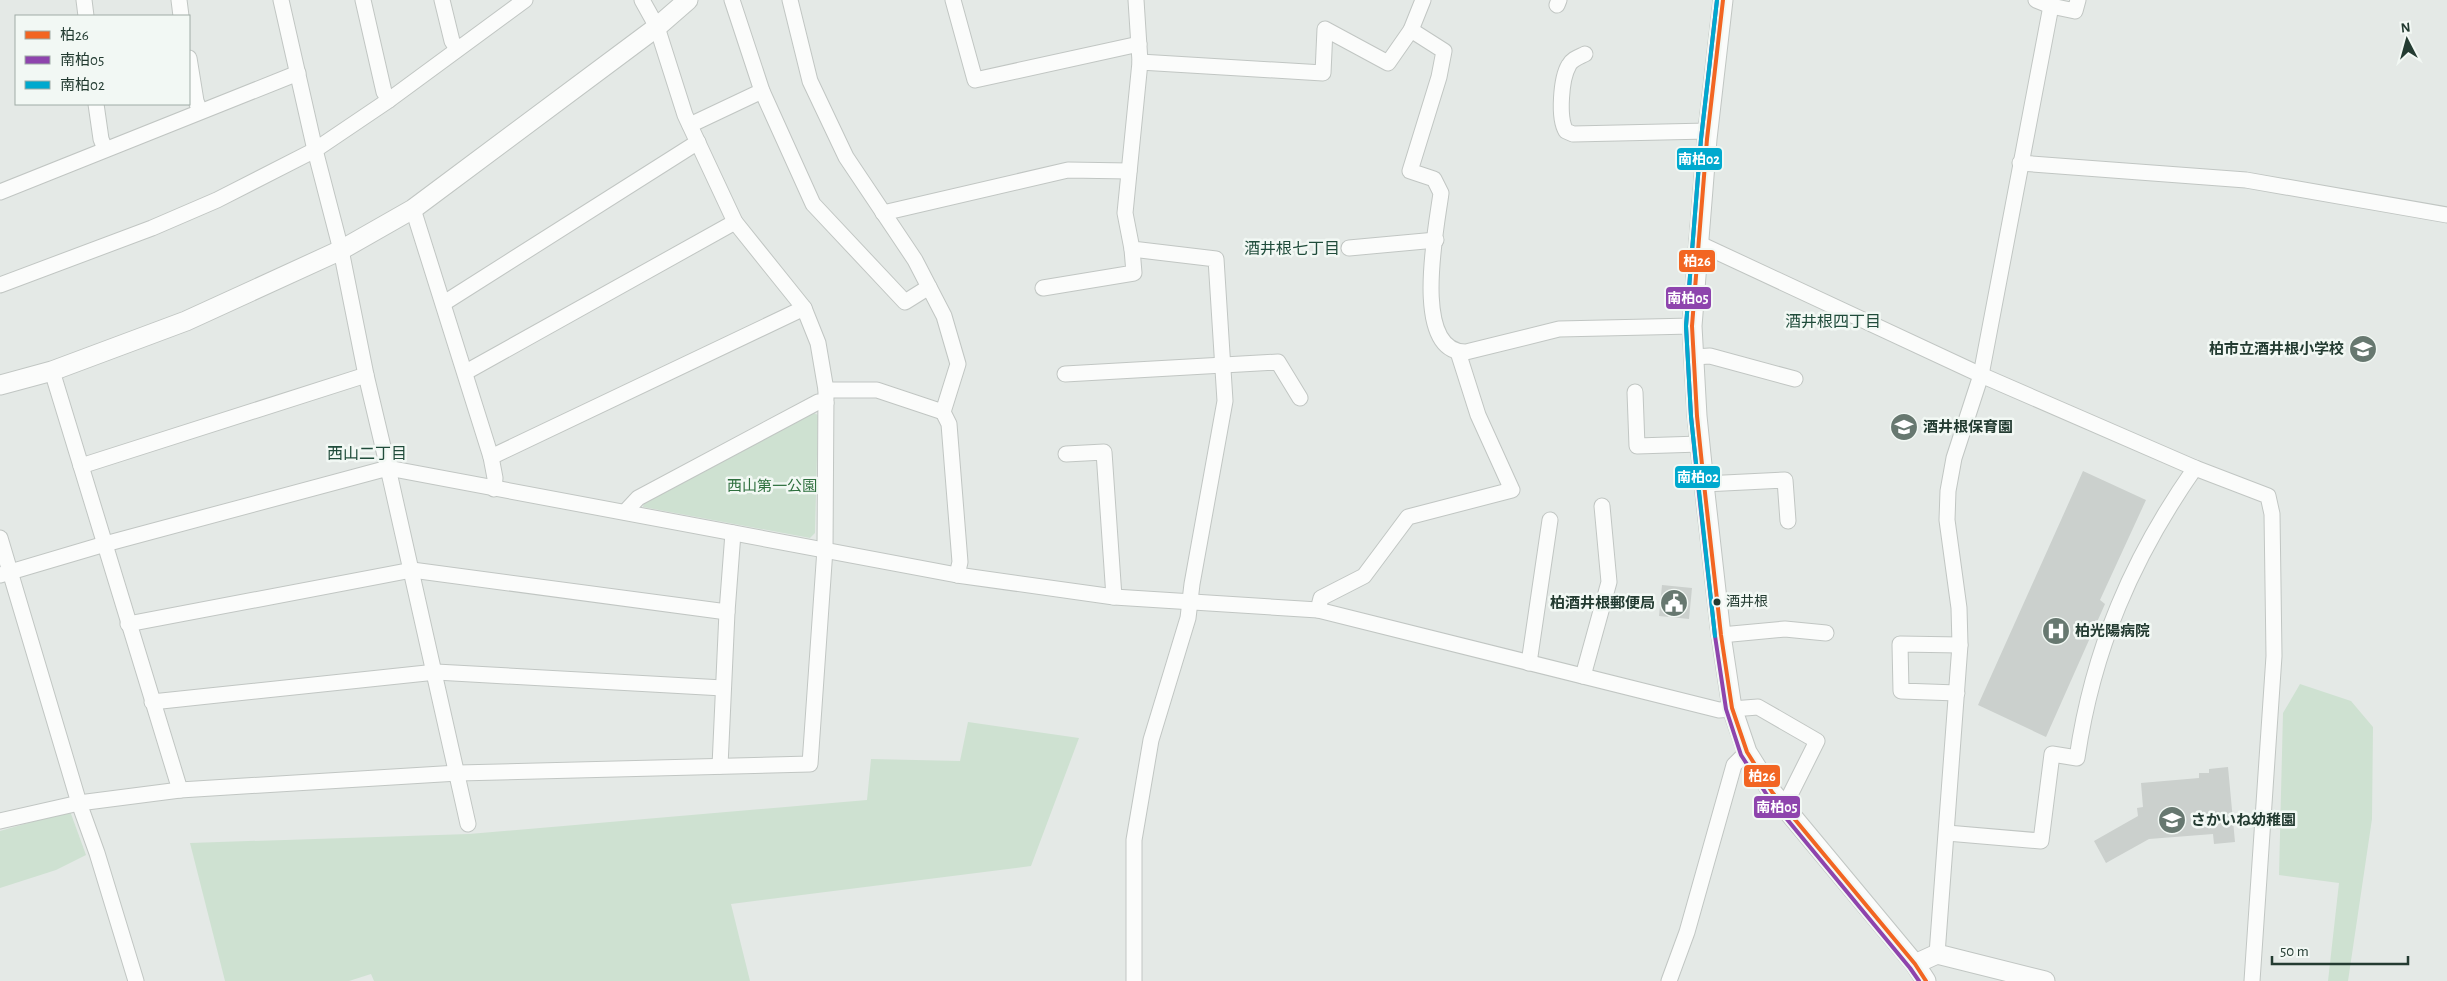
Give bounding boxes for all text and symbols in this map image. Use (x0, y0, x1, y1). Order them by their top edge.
legend (15, 15, 190, 105)
north arrow (2382, 15, 2432, 65)
text: N (2400, 21, 2411, 36)
text: 柏26 (60, 27, 89, 43)
text: 南柏05 (60, 52, 104, 68)
text: 南柏02 (60, 77, 105, 93)
line badge: 南柏02 (1676, 147, 1723, 171)
text: 南柏02 (1678, 152, 1720, 167)
district label: 酒井根七丁目 (1244, 240, 1340, 257)
line badge: 柏26 (1678, 249, 1716, 273)
text: 柏26 (1683, 254, 1711, 269)
line badge: 南柏05 (1665, 286, 1712, 310)
text: 南柏05 (1667, 291, 1709, 306)
district label: 酒井根四丁目 (1785, 313, 1881, 330)
school or university icon: 柏市立酒井根小学校 (2348, 334, 2378, 364)
place label: 柏市立酒井根小学校 (2209, 340, 2344, 357)
school or university icon: 酒井根保育園 (1889, 412, 1919, 442)
place label: 酒井根保育園 (1923, 418, 2013, 435)
district label: 西山二丁目 (327, 446, 407, 462)
line badge: 南柏02 (1674, 465, 1721, 489)
text: 南柏02 (1677, 470, 1719, 485)
park label: 西山第一公園 (727, 478, 817, 494)
public building icon: 柏酒井根郵便局 (1659, 588, 1689, 618)
place label: 酒井根 (1726, 593, 1768, 609)
place label: 柏酒井根郵便局 (1550, 594, 1655, 611)
marker: 酒井根 (1712, 597, 1722, 607)
hospital icon: 柏光陽病院 (2041, 616, 2071, 646)
place label: 柏光陽病院 (2075, 623, 2150, 639)
line badge: 柏26 (1743, 764, 1781, 788)
text: 柏26 (1748, 769, 1776, 784)
line badge: 南柏05 (1753, 795, 1801, 819)
text: 南柏05 (1756, 800, 1798, 815)
school or university icon: さかいね幼稚園 (2157, 805, 2187, 835)
place label: さかいね幼稚園 (2191, 812, 2296, 828)
scale bar (2272, 934, 2408, 966)
text: 50 m (2280, 944, 2309, 959)

